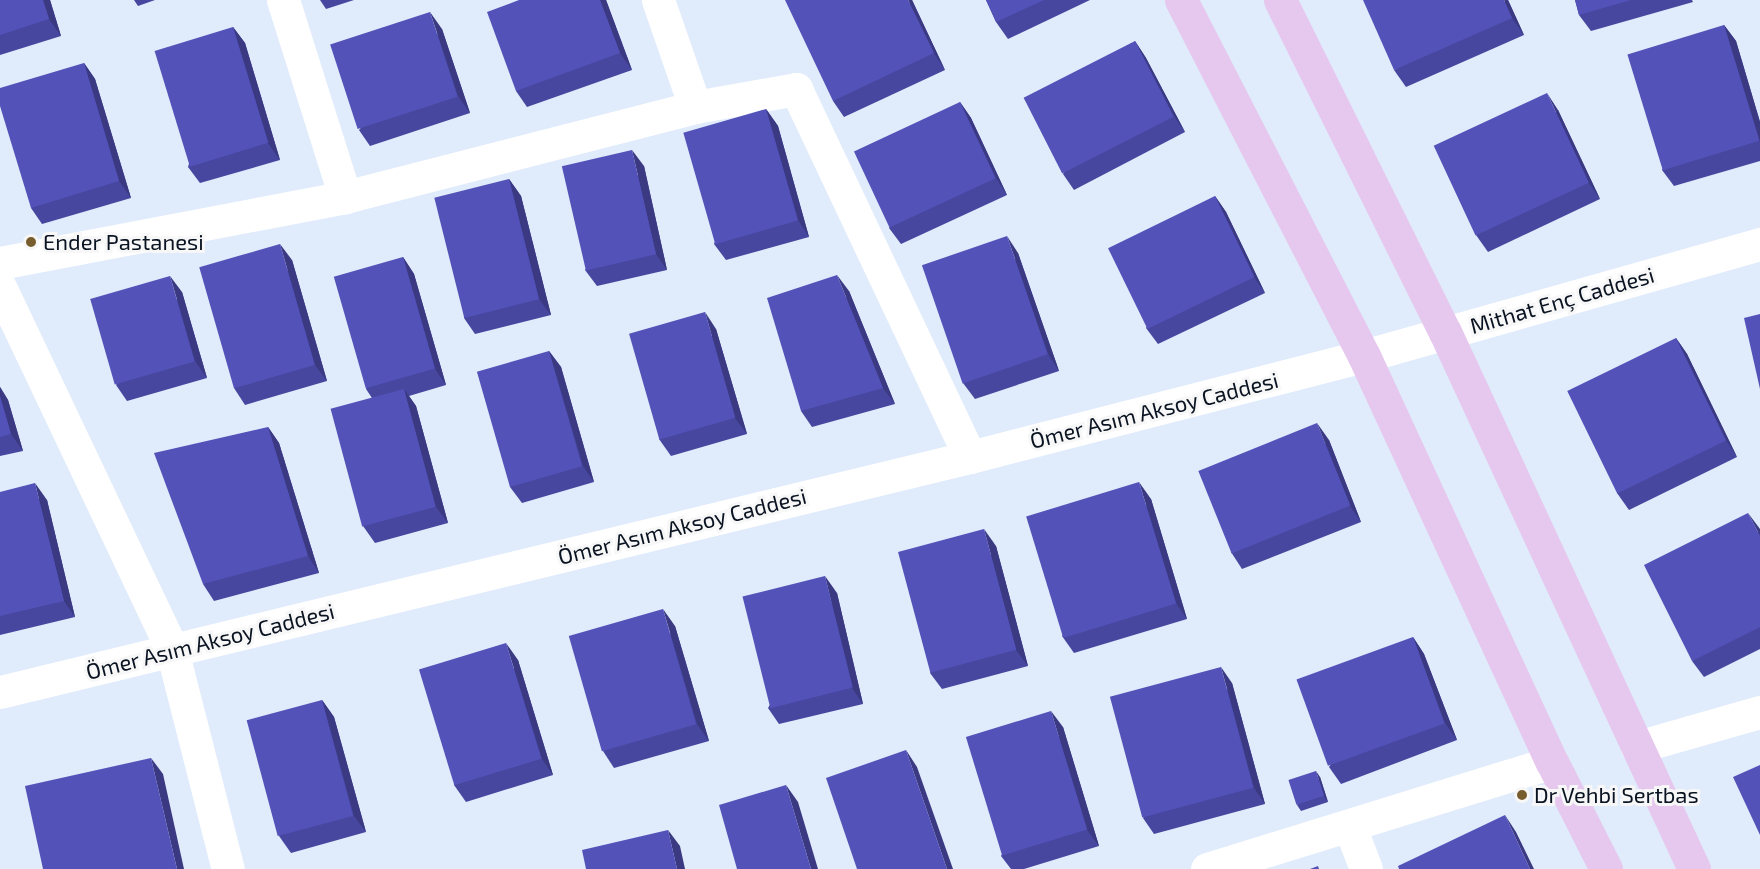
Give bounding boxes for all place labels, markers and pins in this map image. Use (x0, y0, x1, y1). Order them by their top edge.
place label: Ender Pastanesi (43, 229, 204, 255)
marker: Ender Pastanesi (24, 235, 38, 249)
place label: Dr Vehbi Sertbas (1534, 782, 1700, 808)
marker: Dr Vehbi Sertbas (1515, 788, 1529, 802)

